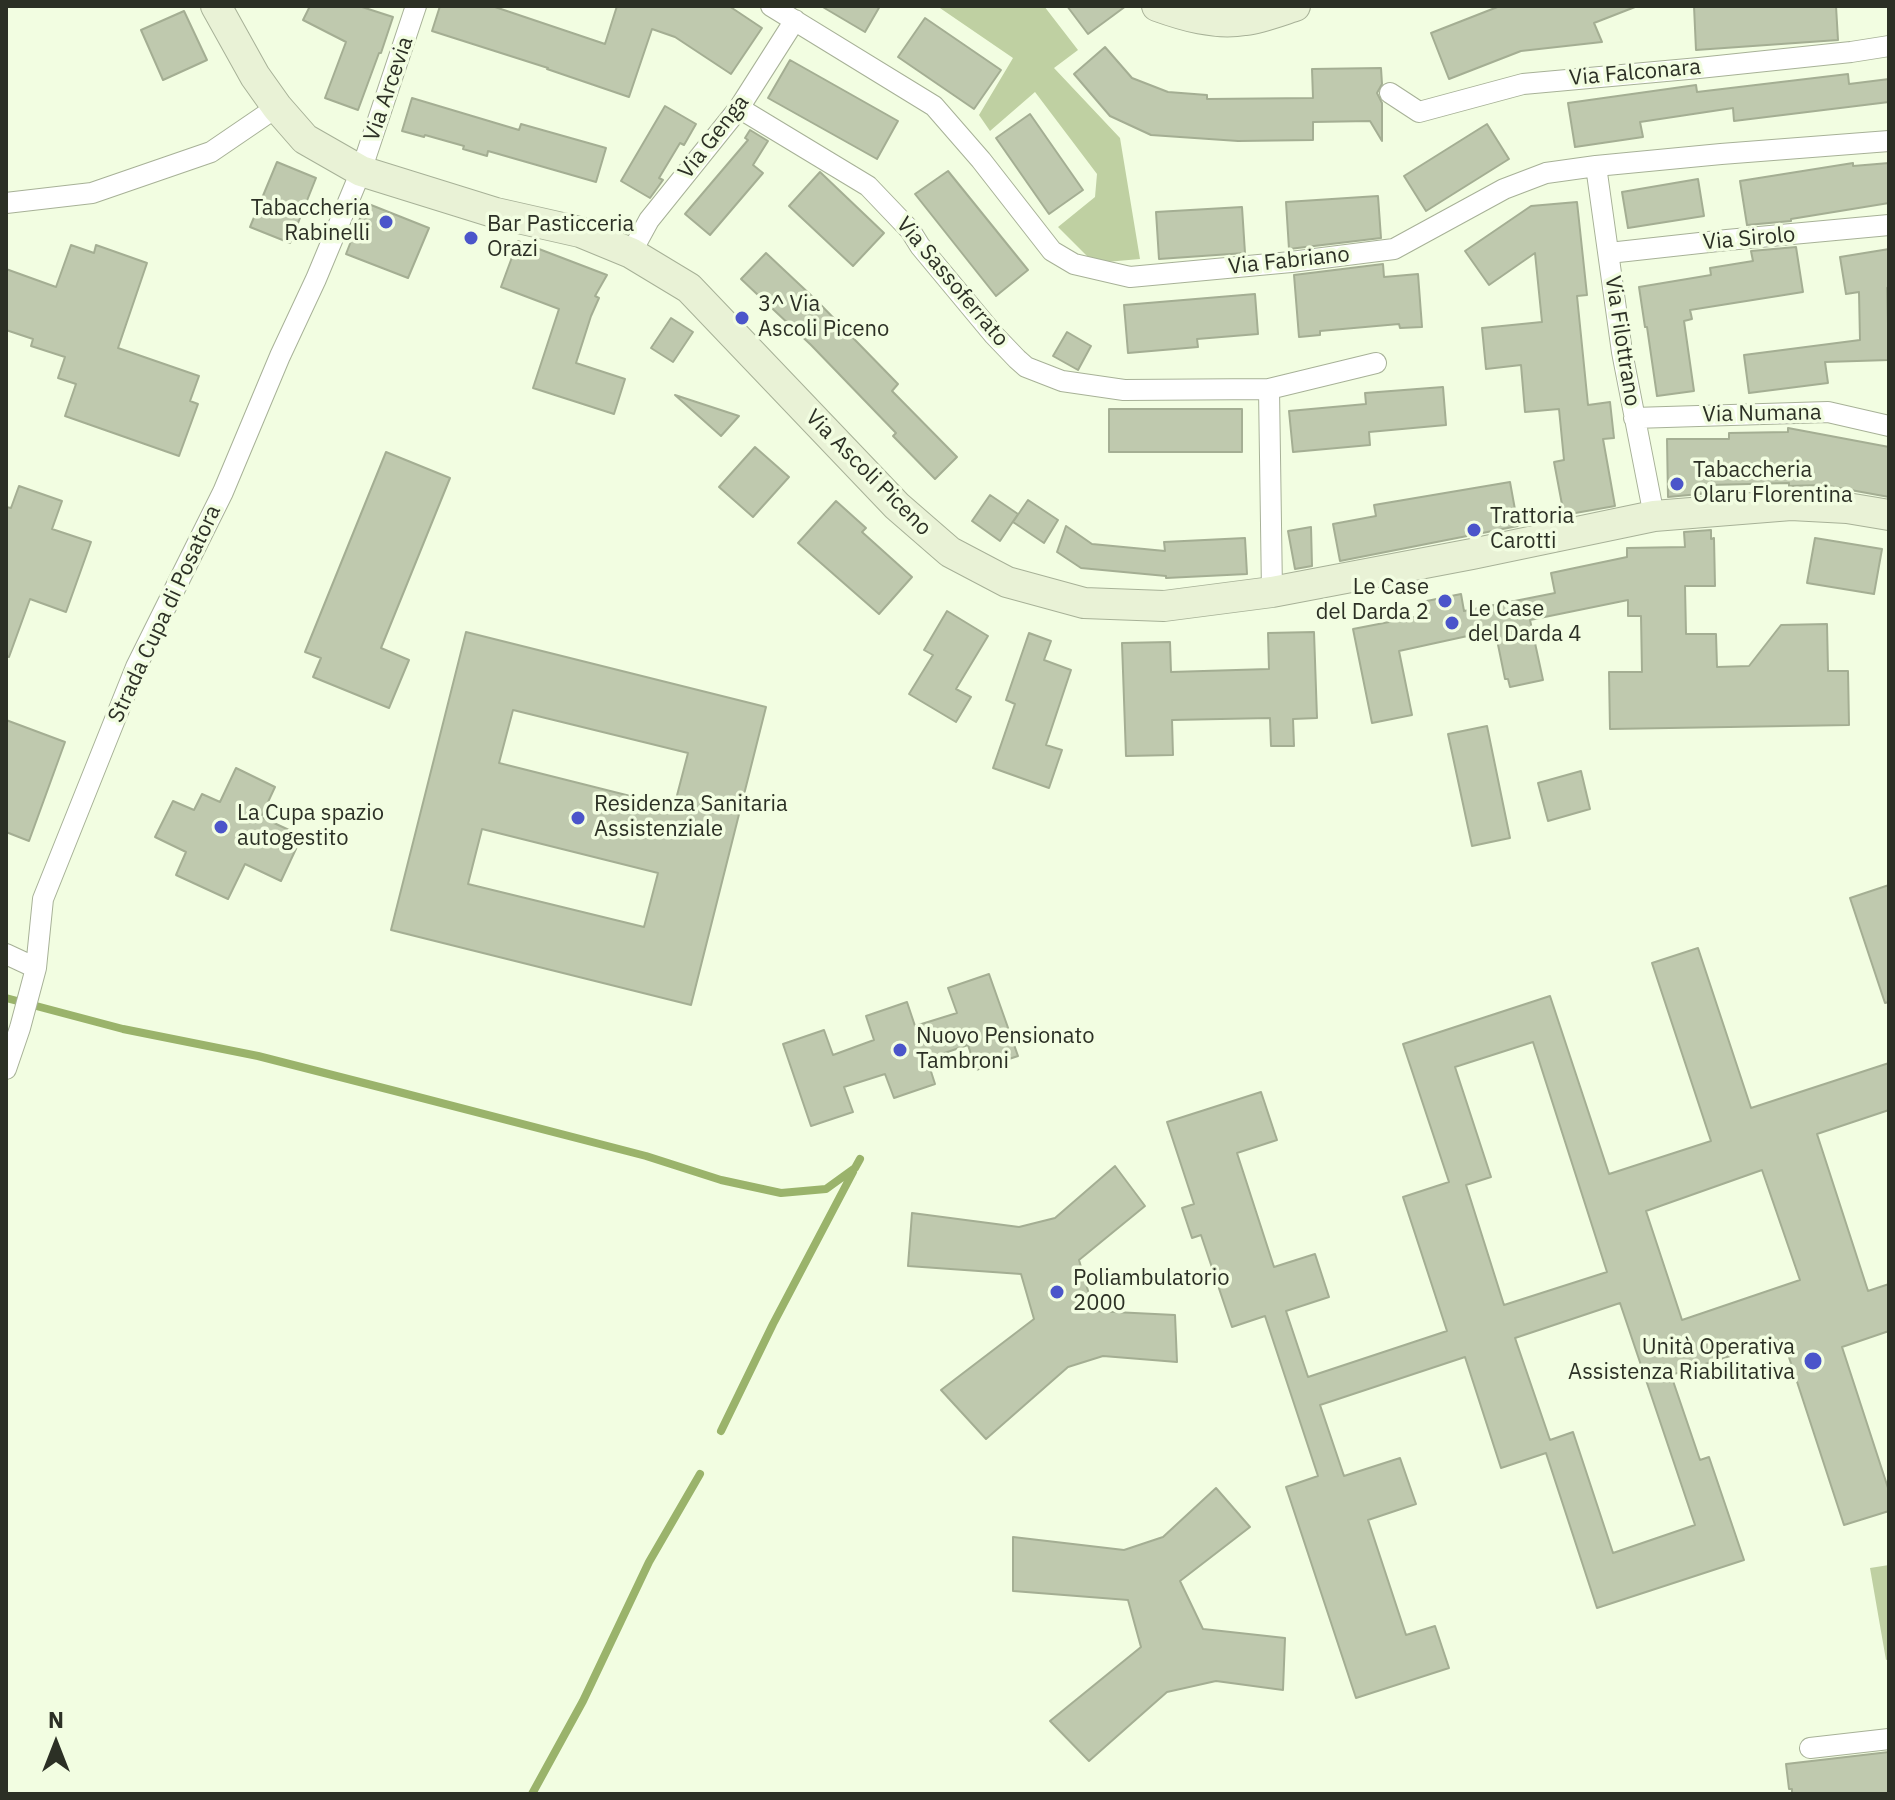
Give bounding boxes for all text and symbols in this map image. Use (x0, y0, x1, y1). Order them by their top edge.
street label: Via Arcevia (359, 33, 419, 145)
street label: Via Falconara (1568, 54, 1702, 92)
street label: Via Genga (673, 90, 755, 184)
place label: Tabaccheria Rabinelli (251, 196, 370, 248)
place label: Bar Pasticceria Orazi (487, 212, 634, 264)
street label: Via Sassoferrato (890, 212, 1014, 352)
marker: Tabaccheria Rabinelli (377, 213, 395, 231)
street label: Via Sirolo (1702, 222, 1796, 256)
marker: Bar Pasticceria Orazi (462, 229, 480, 247)
street label: Via Fabriano (1227, 242, 1351, 280)
street label: Via Filottrano (1599, 274, 1645, 408)
place label: 3^ Via Ascoli Piceno (758, 292, 889, 344)
marker: 3^ Via Ascoli Piceno (733, 309, 751, 327)
street label: Via Numana (1702, 400, 1822, 428)
street label: Via Ascoli Piceno (800, 405, 936, 541)
place label: Tabaccheria Olaru Florentina (1693, 458, 1853, 510)
marker: Tabaccheria Olaru Florentina (1668, 475, 1686, 493)
street label: Strada Cupa di Posatora (103, 501, 227, 727)
place label: Trattoria Carotti (1490, 504, 1574, 556)
marker: Trattoria Carotti (1465, 521, 1483, 539)
place label: Le Case del Darda 2 (1316, 575, 1429, 626)
marker: Le Case del Darda 2 (1436, 592, 1454, 610)
place label: Le Case del Darda 4 (1468, 597, 1581, 648)
marker: Le Case del Darda 4 (1443, 614, 1461, 632)
place label: Residenza Sanitaria Assistenziale (594, 792, 788, 844)
place label: La Cupa spazio autogestito (237, 801, 384, 852)
marker: Residenza Sanitaria Assistenziale (569, 809, 587, 827)
marker: La Cupa spazio autogestito (212, 818, 230, 836)
place label: Nuovo Pensionato Tambroni (916, 1024, 1095, 1076)
marker: Nuovo Pensionato Tambroni (891, 1041, 909, 1059)
place label: Poliambulatorio 2000 (1073, 1266, 1229, 1318)
marker: Poliambulatorio 2000 (1048, 1283, 1066, 1301)
place label: Unità Operativa Assistenza Riabilitativa (1568, 1335, 1795, 1386)
marker: Unità Operativa Assistenza Riabilitativa (1802, 1350, 1824, 1372)
north arrow (16, 1704, 96, 1784)
text: N (48, 1705, 64, 1734)

